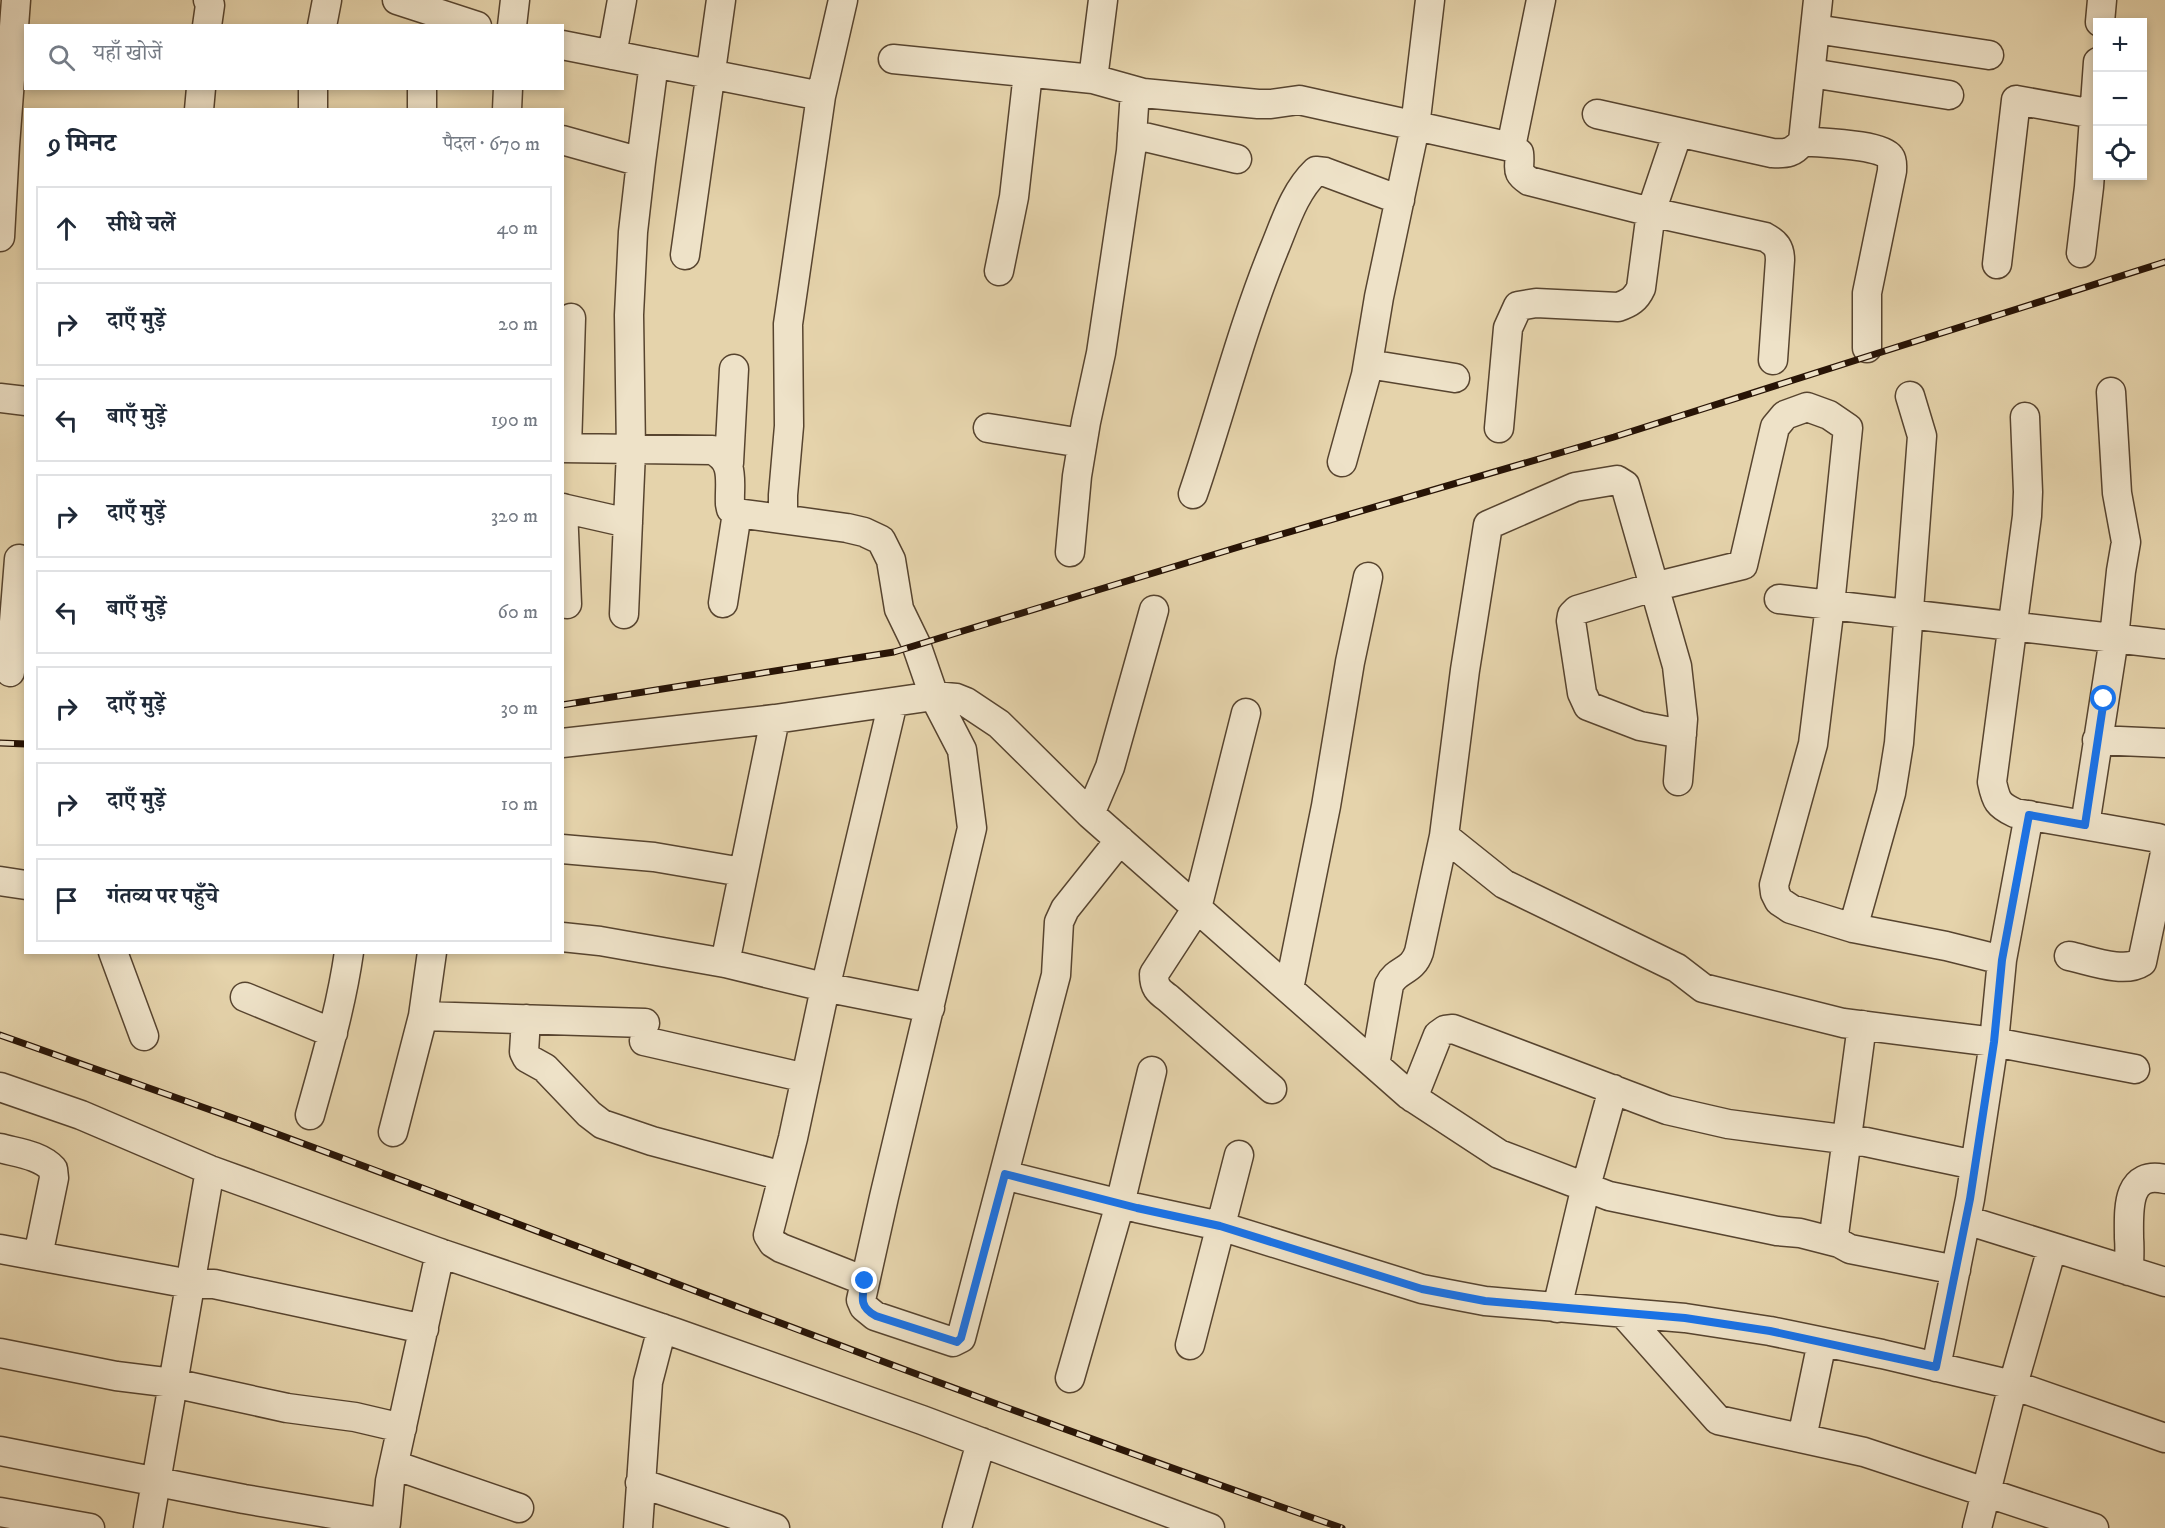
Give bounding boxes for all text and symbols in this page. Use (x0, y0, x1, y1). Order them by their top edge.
map controls (2093, 18, 2147, 180)
button: + (2093, 18, 2147, 72)
search box (24, 24, 564, 90)
text: यहाँ खोजें (93, 40, 162, 67)
icon: search (45, 41, 78, 74)
button: − (2093, 72, 2147, 126)
button: locate (2093, 126, 2147, 180)
text: 9 मिनट (48, 127, 116, 160)
text: पैदल · 670 m (443, 132, 540, 157)
text: सीधे चलें (107, 211, 176, 238)
icon: ahead (50, 212, 83, 245)
text: 40 m (496, 216, 538, 241)
text: दाएँ मुड़ें (107, 307, 166, 334)
icon: right (50, 308, 83, 341)
text: 20 m (498, 312, 538, 337)
text: बाएँ मुड़ें (107, 403, 166, 430)
icon: left (50, 404, 83, 437)
text: 190 m (491, 408, 538, 433)
text: दाएँ मुड़ें (107, 499, 166, 526)
icon: right (50, 500, 83, 533)
text: 320 m (491, 504, 538, 529)
text: बाएँ मुड़ें (107, 595, 166, 622)
icon: left (50, 596, 83, 629)
text: 60 m (498, 600, 538, 625)
route start (2090, 685, 2116, 711)
text: दाएँ मुड़ें (107, 691, 166, 718)
icon: right (50, 692, 83, 725)
text: 30 m (500, 696, 538, 721)
text: दाएँ मुड़ें (107, 787, 166, 814)
icon: right (50, 788, 83, 821)
text: 10 m (501, 792, 538, 817)
text: गंतव्य पर पहुँचे (107, 883, 218, 910)
icon: arrive (50, 884, 83, 917)
route end (851, 1267, 877, 1293)

